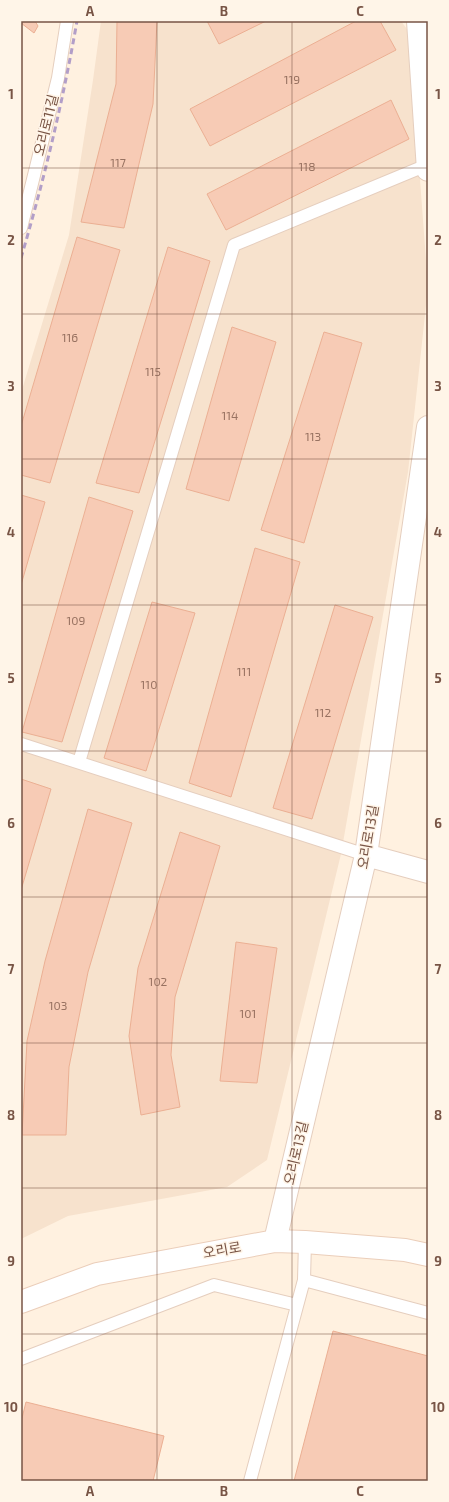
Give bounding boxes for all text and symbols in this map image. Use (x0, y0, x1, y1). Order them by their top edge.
text: A (86, 3, 95, 19)
text: B (220, 3, 228, 19)
text: C (356, 3, 364, 19)
house number: 119 (284, 72, 300, 86)
text: 1 (8, 86, 14, 102)
text: 1 (435, 86, 441, 102)
street label: 오리로11길 (30, 92, 61, 157)
house number: 117 (110, 155, 126, 169)
house number: 118 (299, 159, 315, 173)
text: 2 (7, 232, 15, 248)
text: 2 (434, 232, 442, 248)
house number: 116 (62, 330, 78, 344)
house number: 115 (145, 364, 161, 378)
text: 3 (7, 378, 15, 394)
text: 3 (434, 378, 442, 394)
house number: 114 (222, 408, 238, 422)
house number: 113 (305, 429, 321, 443)
text: 4 (7, 524, 15, 540)
text: 4 (434, 524, 442, 540)
house number: 109 (67, 613, 86, 627)
house number: 111 (237, 664, 251, 678)
text: 5 (7, 670, 15, 686)
text: 5 (434, 670, 442, 686)
house number: 110 (141, 677, 157, 691)
house number: 112 (315, 705, 331, 719)
street label: 오리로13길 (354, 803, 382, 870)
text: 6 (7, 815, 15, 831)
text: 6 (434, 815, 442, 831)
text: 7 (8, 961, 15, 977)
text: 7 (435, 961, 442, 977)
house number: 102 (149, 974, 168, 988)
house number: 103 (49, 998, 67, 1012)
house number: 101 (240, 1006, 256, 1020)
text: 8 (7, 1107, 15, 1123)
text: 8 (434, 1107, 442, 1123)
street label: 오리로13길 (280, 1119, 311, 1186)
street label: 오리로 (201, 1238, 243, 1261)
text: 9 (7, 1253, 15, 1269)
text: 9 (434, 1253, 442, 1269)
text: 10 (4, 1399, 18, 1415)
text: 10 (431, 1399, 445, 1415)
text: A (86, 1483, 95, 1499)
text: B (220, 1483, 228, 1499)
text: C (356, 1483, 364, 1499)

